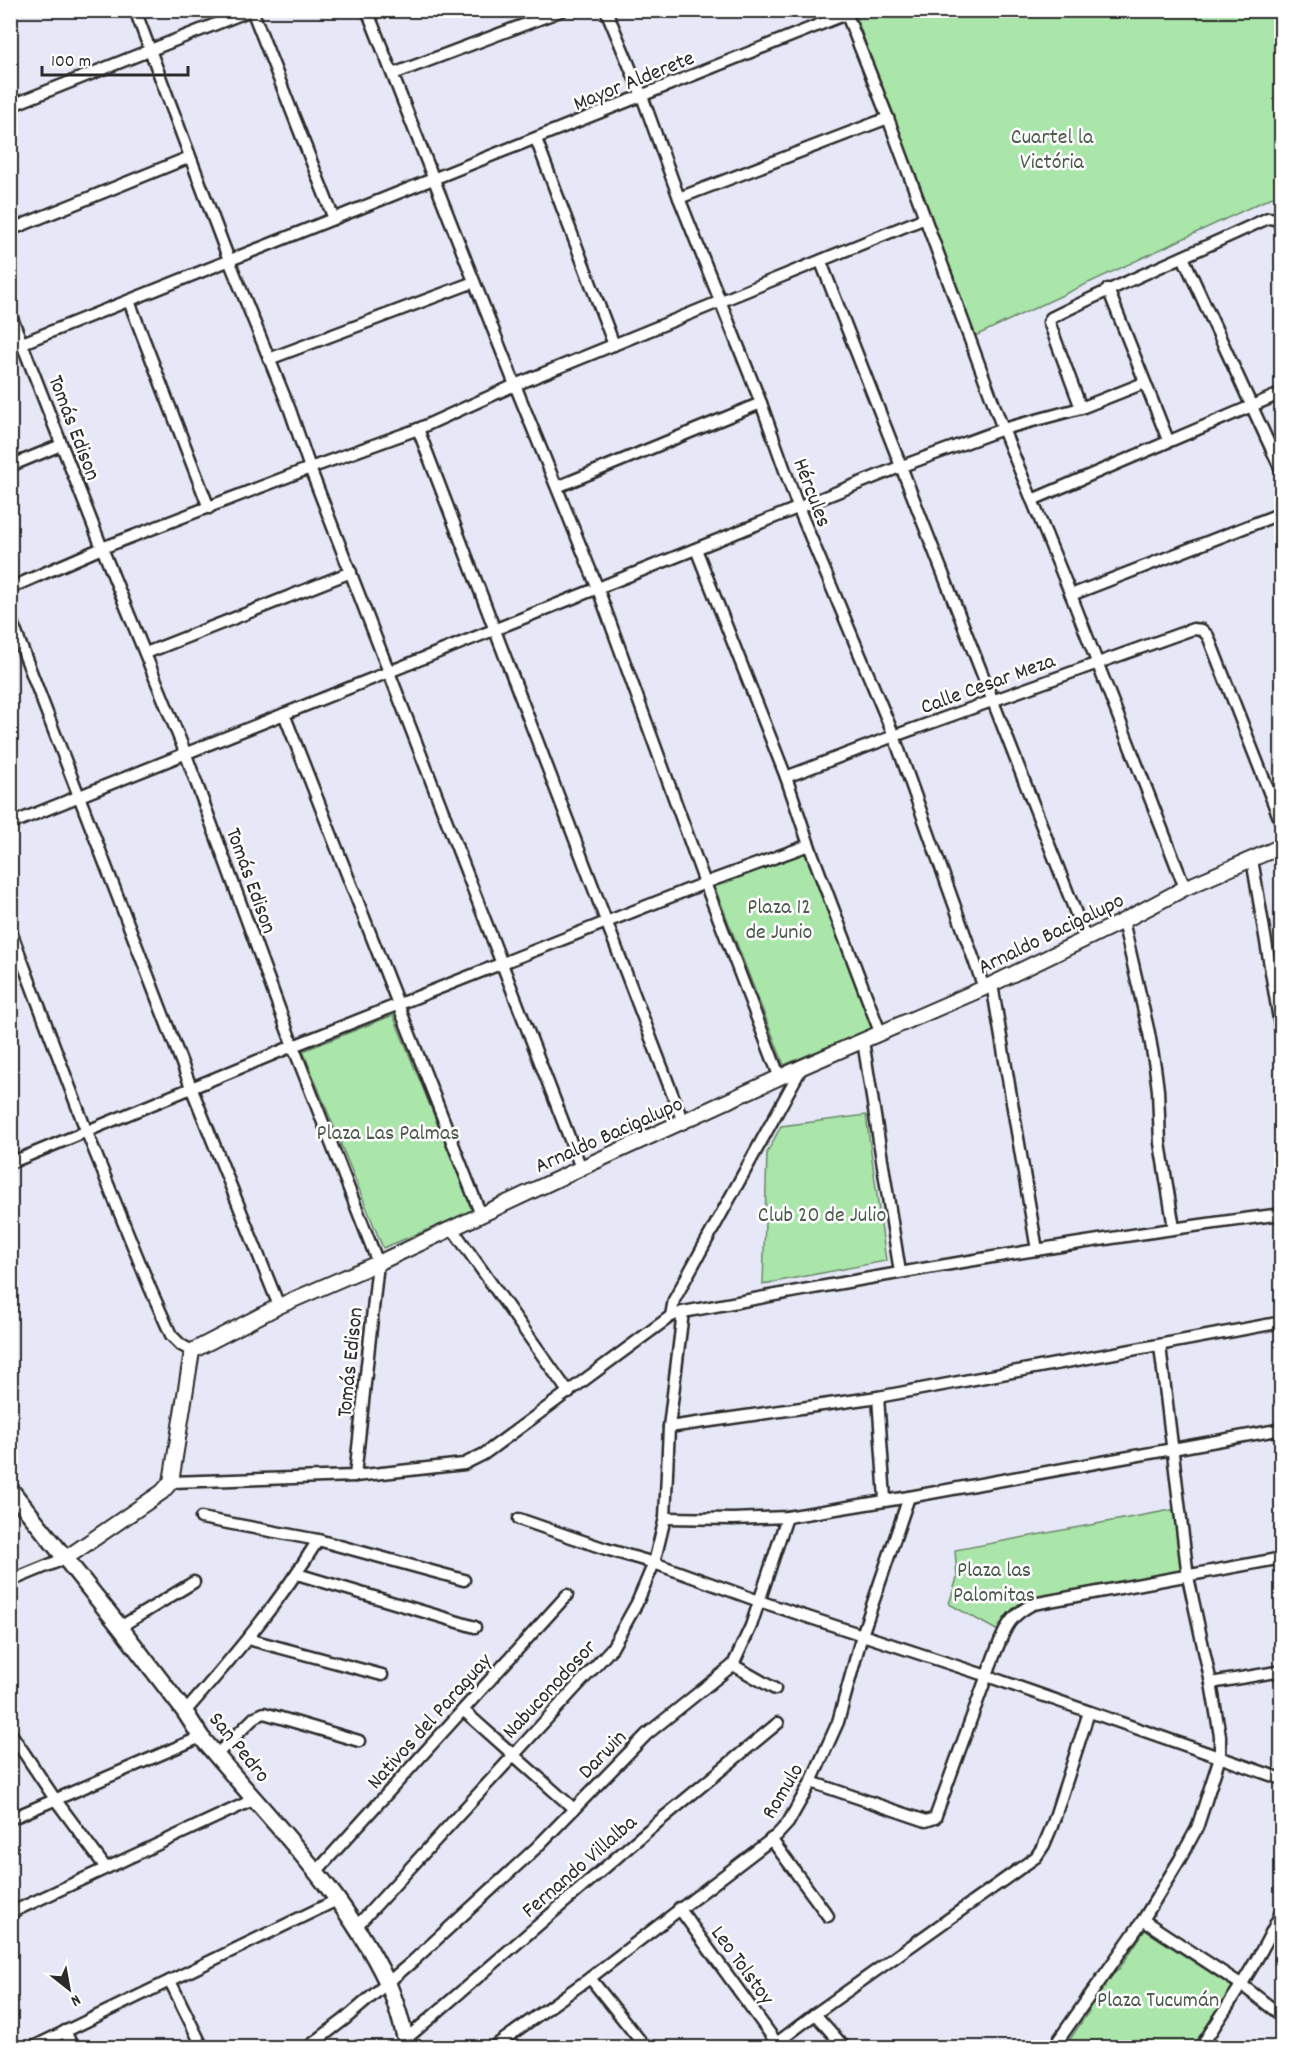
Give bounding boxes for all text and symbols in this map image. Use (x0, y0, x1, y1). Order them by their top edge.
scale bar (42, 39, 188, 77)
street label: Mayor Alderete (569, 44, 699, 121)
text: 100 m (51, 50, 91, 75)
park label: Cuartel la Victória (1011, 123, 1094, 179)
street label: Tomás Edison (38, 371, 107, 485)
street label: Hércules (783, 454, 838, 532)
street label: Calle Cesar Meza (917, 646, 1060, 724)
street label: Tomás Edison (216, 824, 283, 938)
street label: Arnaldo Bacigalupo (973, 886, 1130, 984)
park label: Plaza 12 de Junio (746, 893, 812, 949)
street label: Arnaldo Bacigalupo (530, 1090, 688, 1183)
park label: Plaza Las Palmas (316, 1119, 460, 1150)
park label: Club 20 de Julio (758, 1201, 886, 1232)
street label: Tomás Edison (330, 1306, 373, 1419)
park label: Plaza las Palomitas (953, 1556, 1035, 1612)
street label: Nabuconodosor (496, 1633, 605, 1747)
street label: Nativos del Paraguay (361, 1647, 501, 1797)
street label: San Pedro (200, 1706, 276, 1790)
street label: Darwin (572, 1724, 635, 1787)
street label: Romulo (755, 1758, 813, 1826)
street label: Fernando Villalba (516, 1808, 645, 1927)
street label: Leo Tolstoy (702, 1920, 781, 2013)
north arrow (39, 1959, 99, 2019)
park label: Plaza Tucumán (1097, 1986, 1219, 2017)
text: N (66, 1988, 85, 2012)

